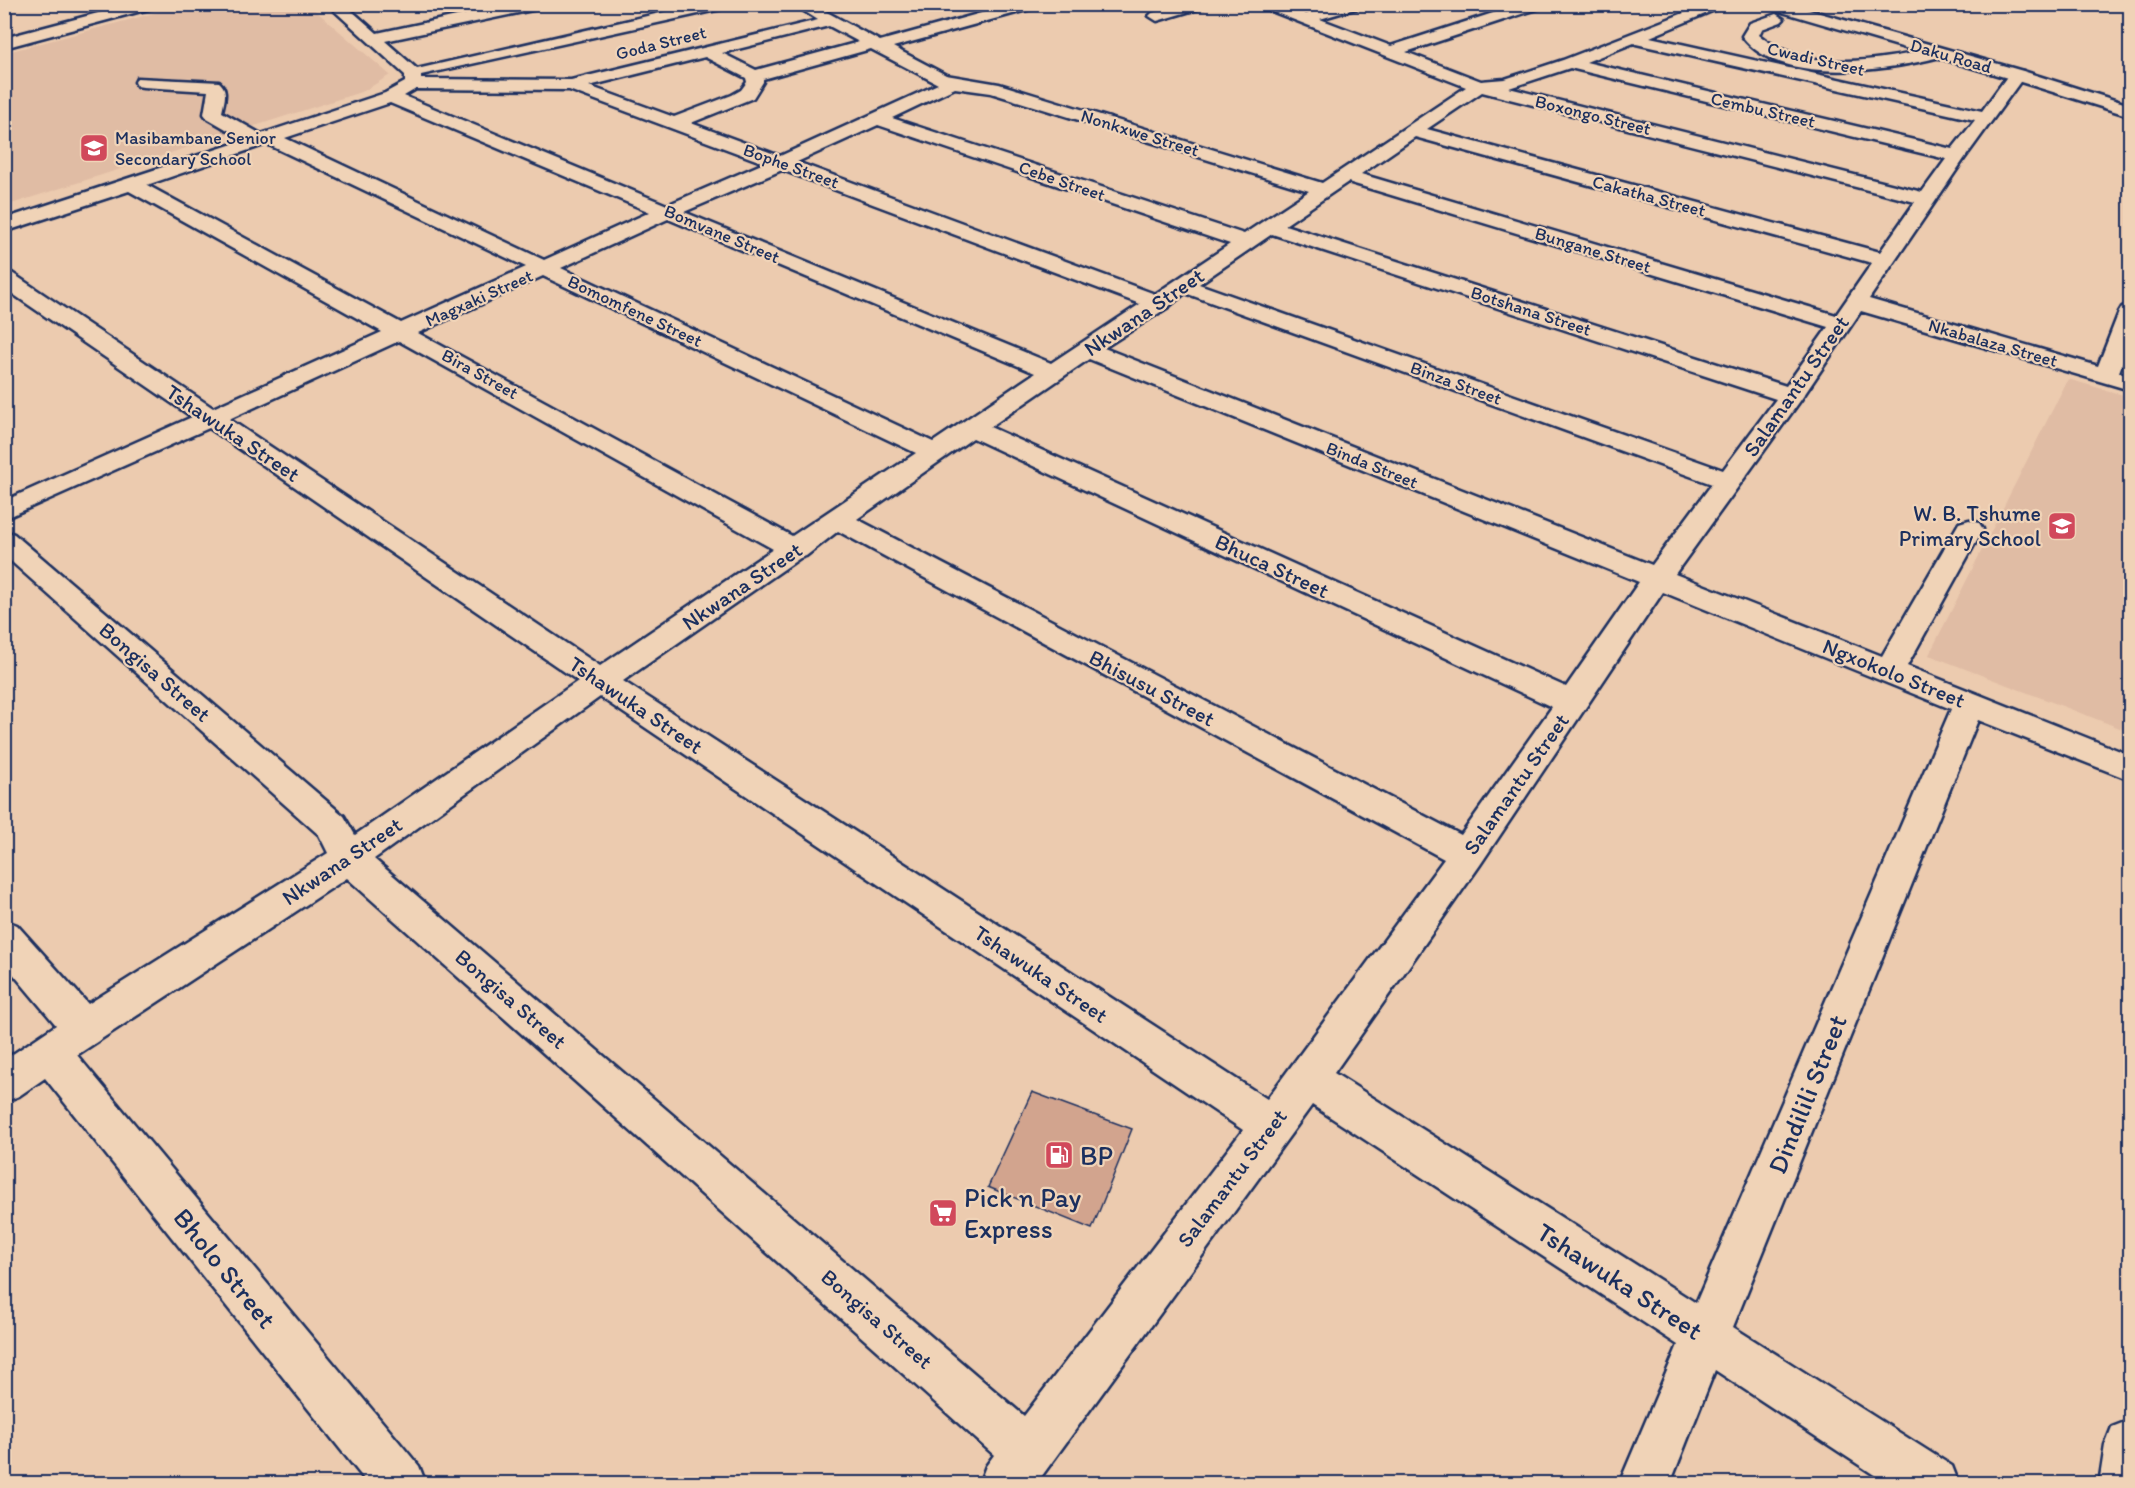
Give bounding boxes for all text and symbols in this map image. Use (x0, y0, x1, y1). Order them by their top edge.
street label: Goda Street (613, 21, 709, 65)
street label: Daku Road (1908, 34, 1995, 78)
street label: Cwadi Street (1765, 37, 1867, 81)
street label: Cembu Street (1709, 87, 1818, 133)
street label: Boxongo Street (1533, 90, 1653, 140)
street label: Nonkxwe Street (1078, 105, 1202, 161)
place label: Masibambane Senior Secondary School (115, 127, 277, 170)
school or university icon: Masibambane Senior Secondary School (78, 132, 110, 164)
street label: Bophe Street (740, 139, 842, 194)
street label: Cebe Street (1016, 156, 1108, 206)
street label: Cakatha Street (1590, 170, 1708, 222)
street label: Bomvane Street (661, 200, 783, 268)
street label: Bungane Street (1532, 222, 1654, 278)
street label: Nkwana Street (1079, 262, 1209, 362)
street label: Magxaki Street (422, 264, 536, 332)
street label: Bomomfene Street (564, 270, 706, 352)
street label: Botshana Street (1468, 281, 1594, 341)
street label: Salamantu Street (1737, 310, 1855, 462)
street label: Nkabalaza Street (1926, 314, 2060, 372)
street label: Bira Street (438, 344, 522, 404)
street label: Binza Street (1407, 356, 1505, 410)
street label: Tshawuka Street (161, 378, 305, 488)
street label: Binda Street (1323, 437, 1421, 493)
place label: W. B. Tshume Primary School (1899, 500, 2041, 552)
school or university icon: W. B. Tshume Primary School (2046, 510, 2078, 542)
street label: Bhuca Street (1211, 528, 1333, 604)
street label: Nkwana Street (677, 536, 807, 636)
street label: Bongisa Street (94, 616, 216, 728)
street label: Ngxokolo Street (1819, 632, 1969, 714)
street label: Bhisusu Street (1084, 644, 1220, 732)
street label: Tshawuka Street (564, 650, 708, 760)
street label: Salamantu Street (1457, 708, 1575, 860)
street label: Nkwana Street (277, 811, 407, 911)
street label: Tshawuka Street (969, 919, 1113, 1029)
street label: Bongisa Street (450, 943, 572, 1055)
street label: Dindilili Street (1760, 1010, 1854, 1178)
street label: Salamantu Street (1171, 1103, 1293, 1253)
fuel station icon: BP (1043, 1139, 1075, 1171)
place label: BP (1080, 1139, 1113, 1172)
place label: Pick n Pay Express (964, 1181, 1082, 1245)
supermarket icon: Pick n Pay Express (927, 1197, 959, 1229)
street label: Bholo Street (166, 1201, 284, 1335)
street label: Tshawuka Street (1531, 1215, 1709, 1347)
street label: Bongisa Street (816, 1263, 938, 1375)

